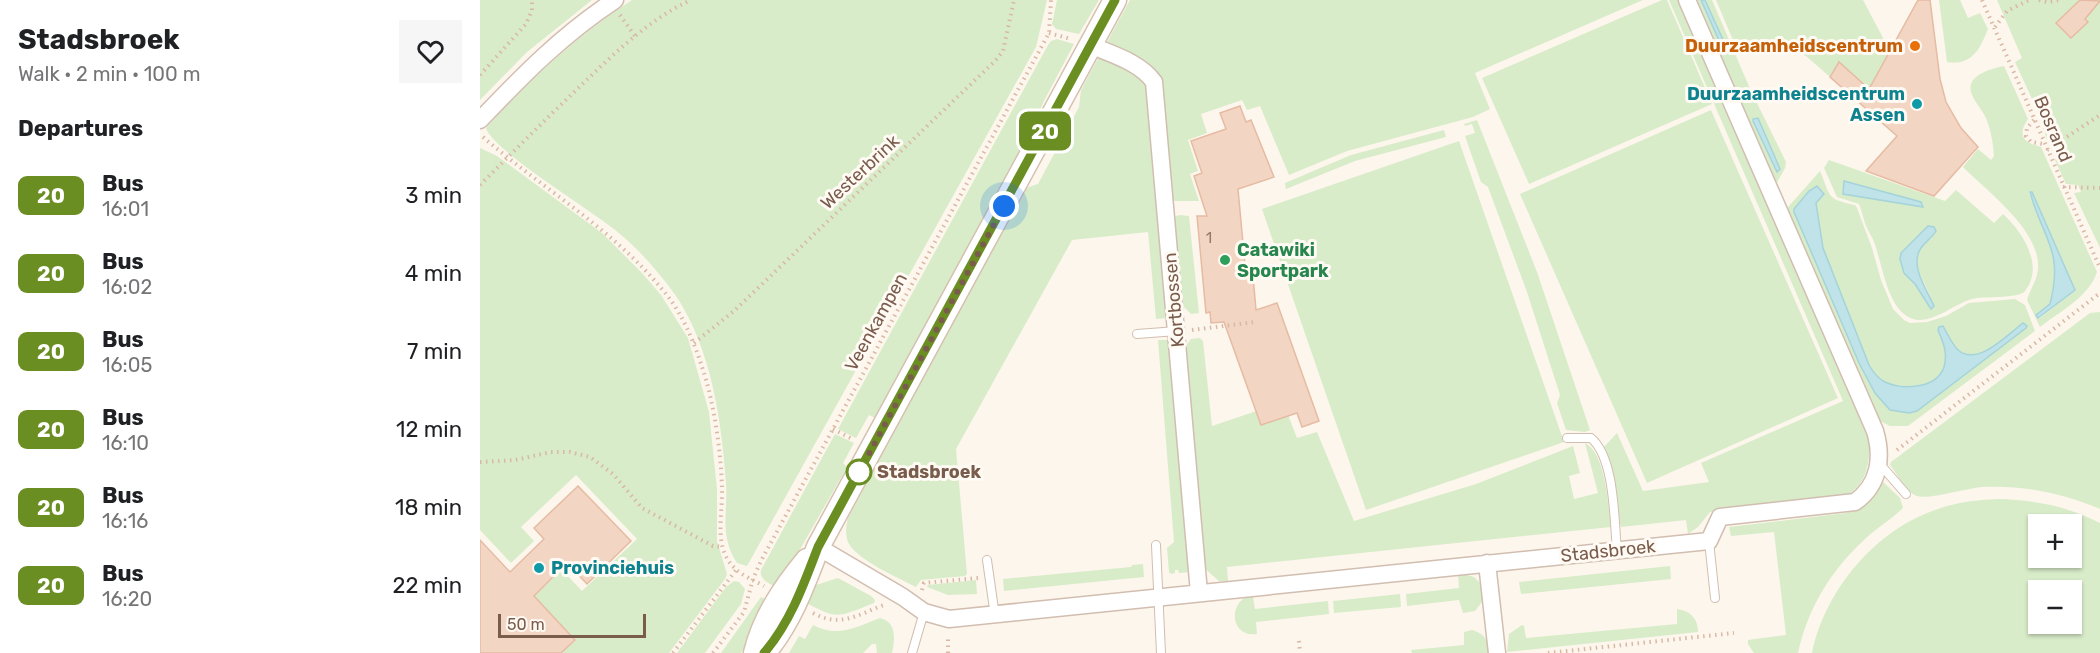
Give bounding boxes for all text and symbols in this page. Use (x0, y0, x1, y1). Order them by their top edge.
button: heart (399, 20, 462, 83)
text: Stadsbroek (18, 23, 180, 56)
place label: Duurzaamheidscentrum (1685, 35, 1903, 57)
marker: Duurzaamheidscentrum (1908, 39, 1922, 53)
text: Walk · 2 min · 100 m (18, 62, 200, 86)
place label: Duurzaamheidscentrum Assen (1687, 83, 1905, 126)
street label: Bosrand (2029, 93, 2077, 165)
marker: Duurzaamheidscentrum Assen (1910, 97, 1924, 111)
line badge: 20 (1018, 112, 1072, 150)
text: Departures (18, 115, 143, 142)
text: 20 (1031, 119, 1059, 144)
street label: Westerbrink (816, 130, 904, 214)
text: Bus (102, 170, 144, 197)
text: 3 min (405, 182, 462, 209)
text: 20 (37, 183, 65, 208)
your location (989, 191, 1019, 221)
text: 16:01 (102, 197, 149, 221)
house number: 1 (1206, 229, 1212, 247)
place label: Catawiki Sportpark (1237, 239, 1329, 282)
text: Bus (102, 248, 144, 275)
street label: Kortbossen (1159, 252, 1189, 348)
marker: Catawiki Sportpark (1218, 253, 1232, 267)
text: 4 min (405, 260, 462, 287)
text: 20 (37, 261, 65, 286)
street label: Veenkampen (840, 269, 912, 375)
text: 16:02 (102, 275, 152, 299)
text: Bus (102, 326, 144, 353)
text: 7 min (407, 338, 462, 365)
text: 20 (37, 339, 65, 364)
text: 16:05 (102, 353, 152, 377)
text: Bus (102, 404, 144, 431)
text: 12 min (396, 416, 462, 443)
text: 20 (37, 417, 65, 442)
text: 16:10 (102, 431, 149, 455)
marker: Stadsbroek (846, 459, 872, 485)
place label: Stadsbroek (877, 461, 981, 483)
text: Bus (102, 482, 144, 509)
text: 18 min (395, 494, 462, 521)
text: 20 (37, 495, 65, 520)
text: 16:16 (102, 509, 148, 533)
map controls (2028, 514, 2082, 634)
button: + (2028, 514, 2082, 568)
street label: Stadsbroek (1560, 535, 1657, 567)
place label: Provinciehuis (551, 557, 674, 579)
text: Bus (102, 560, 144, 587)
marker: Provinciehuis (532, 561, 546, 575)
text: 22 min (393, 572, 462, 599)
text: 20 (37, 573, 65, 598)
button: − (2028, 580, 2082, 634)
text: 16:20 (102, 587, 152, 611)
scale bar (498, 611, 646, 638)
text: 50 m (507, 615, 545, 634)

